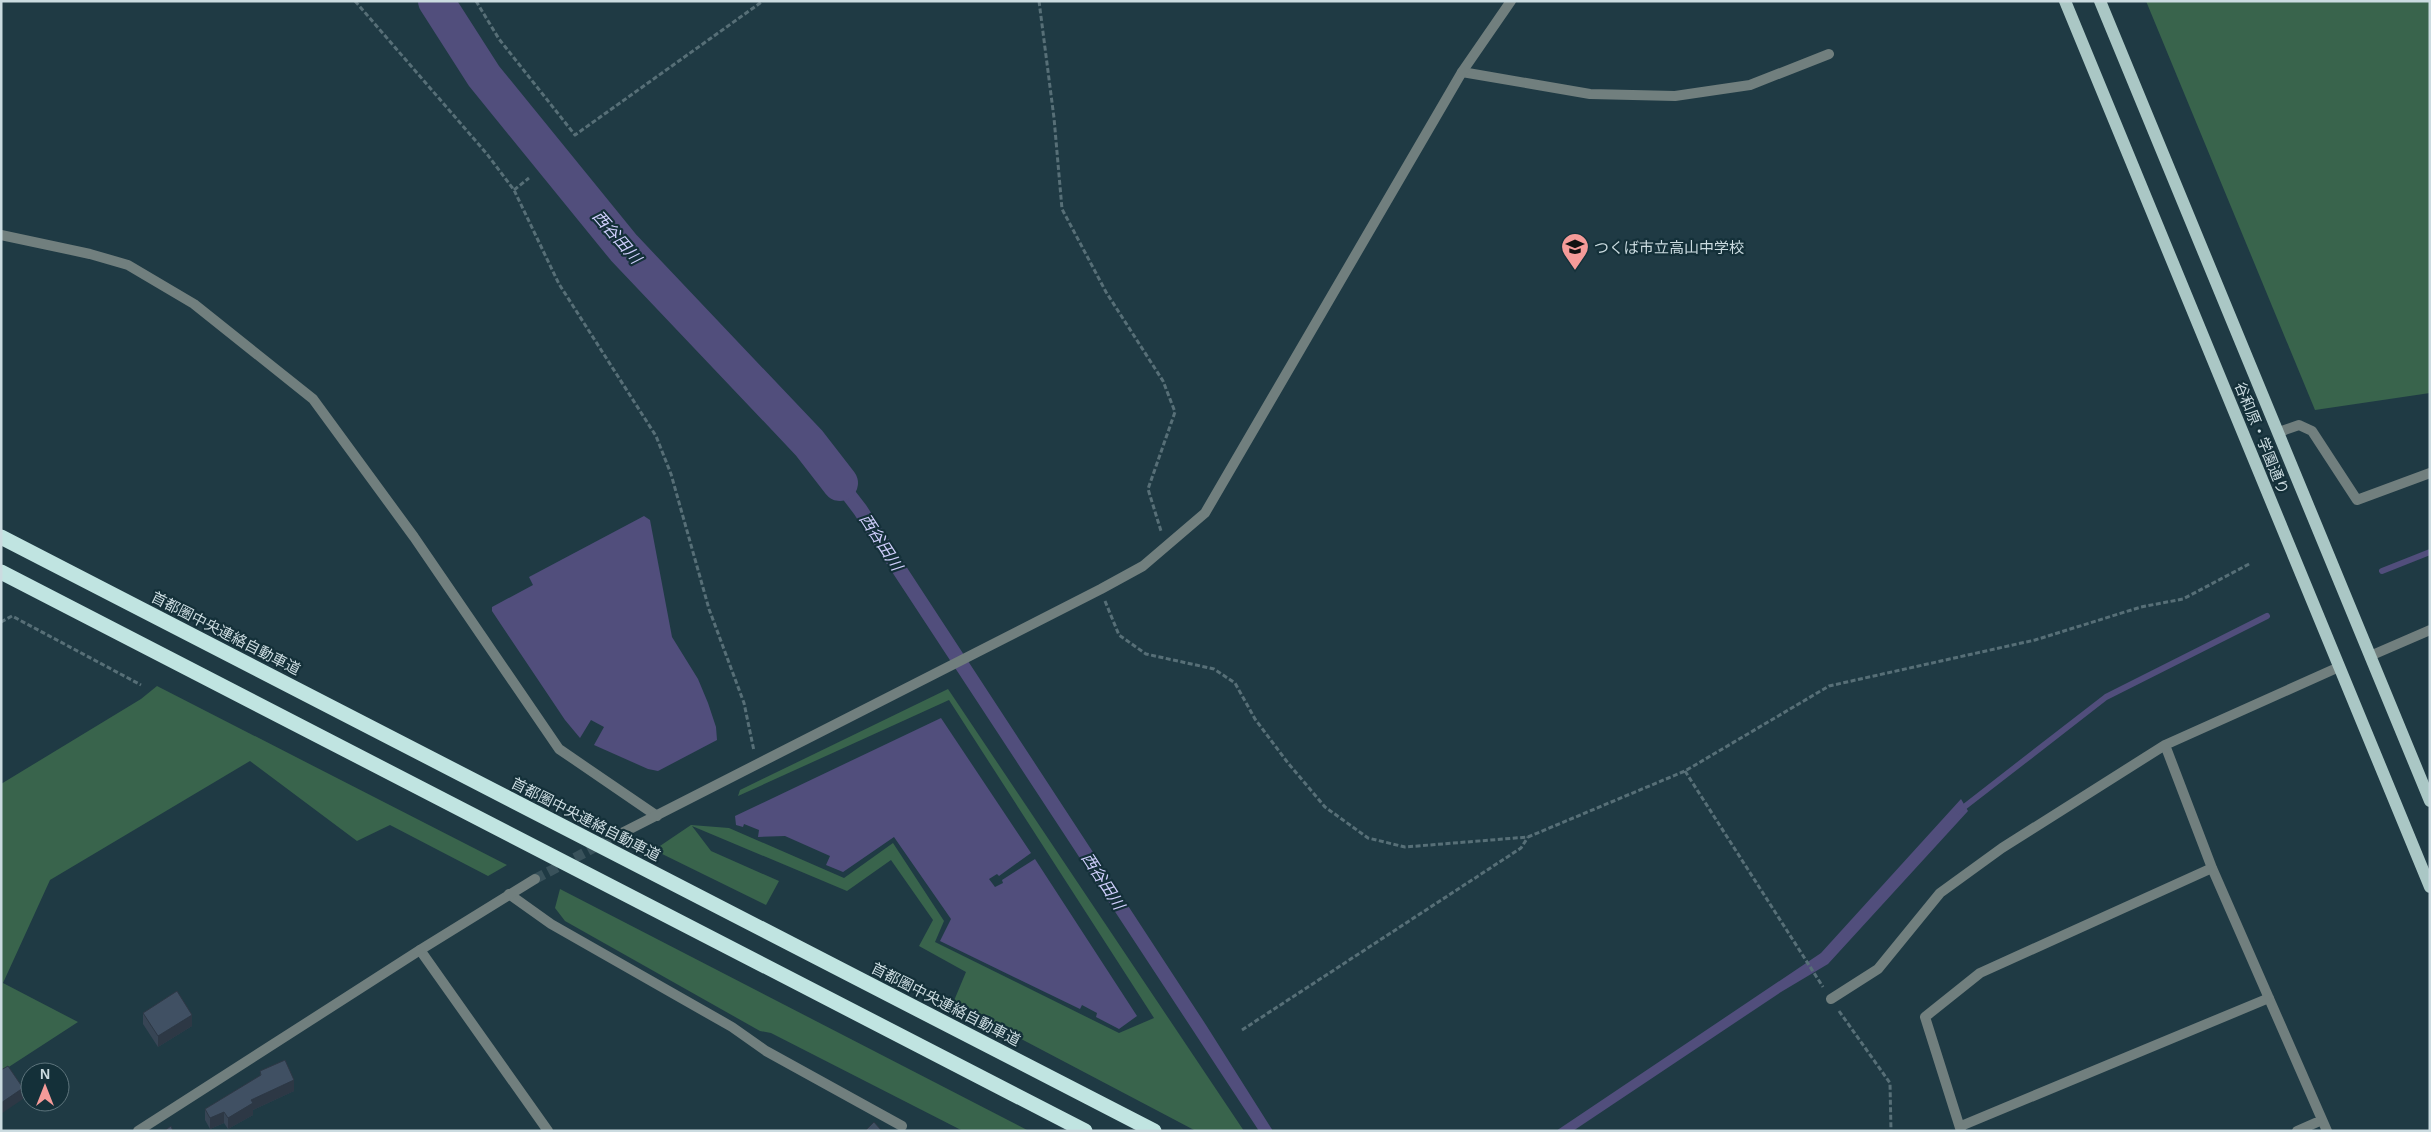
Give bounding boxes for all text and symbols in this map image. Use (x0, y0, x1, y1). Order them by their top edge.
water label: 西谷田川 (590, 207, 646, 268)
school or university icon: つくば市立高山中学校 (1560, 232, 1590, 271)
place label: つくば市立高山中学校 (1594, 239, 1744, 256)
street label: 谷和原・学園通り (2232, 379, 2292, 497)
water label: 西谷田川 (856, 511, 907, 575)
street label: 首都圏中央連絡自動車道 (149, 588, 303, 678)
street label: 首都圏中央連絡自動車道 (509, 774, 663, 864)
water label: 西谷田川 (1078, 850, 1129, 914)
street label: 首都圏中央連絡自動車道 (869, 959, 1023, 1049)
north arrow (20, 1062, 70, 1112)
text: N (40, 1066, 50, 1082)

